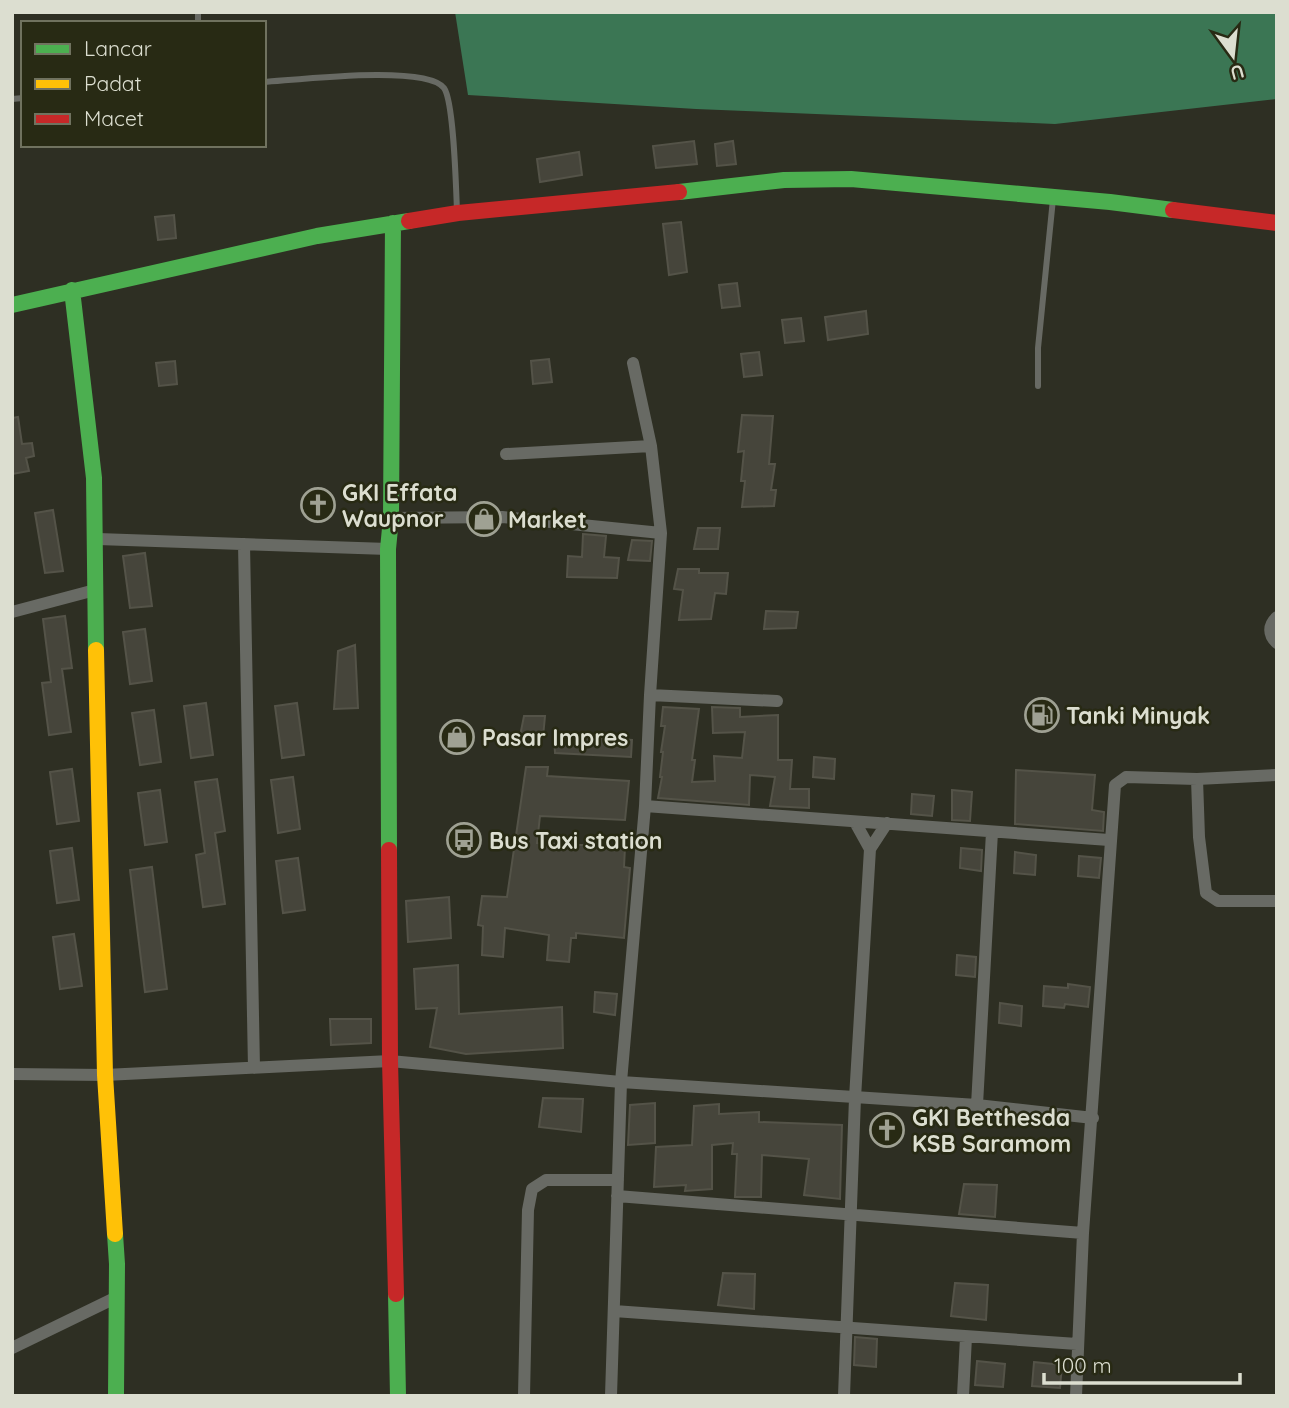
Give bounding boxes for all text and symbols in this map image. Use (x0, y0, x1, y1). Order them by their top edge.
legend (21, 21, 266, 147)
north arrow (1198, 21, 1268, 91)
text: Lancar (84, 35, 152, 61)
text: U (1228, 59, 1247, 86)
text: Padat (84, 70, 142, 96)
text: Macet (84, 105, 144, 131)
place label: GKI Effata Waupnor (342, 478, 457, 533)
church icon: GKI Effata Waupnor (299, 486, 337, 524)
shop icon: Market (465, 500, 503, 538)
place label: Market (508, 505, 587, 534)
fuel station icon: Tanki Minyak (1023, 696, 1061, 734)
place label: Tanki Minyak (1066, 701, 1210, 730)
shop icon: Pasar Impres (438, 718, 476, 756)
place label: Pasar Impres (482, 723, 628, 752)
bus stop icon: Bus Taxi station (445, 821, 483, 859)
place label: Bus Taxi station (489, 826, 663, 855)
place label: GKI Betthesda KSB Saramom (912, 1103, 1071, 1158)
church icon: GKI Betthesda KSB Saramom (868, 1111, 906, 1149)
scale bar (1044, 1342, 1240, 1386)
text: 100 m (1054, 1352, 1112, 1378)

